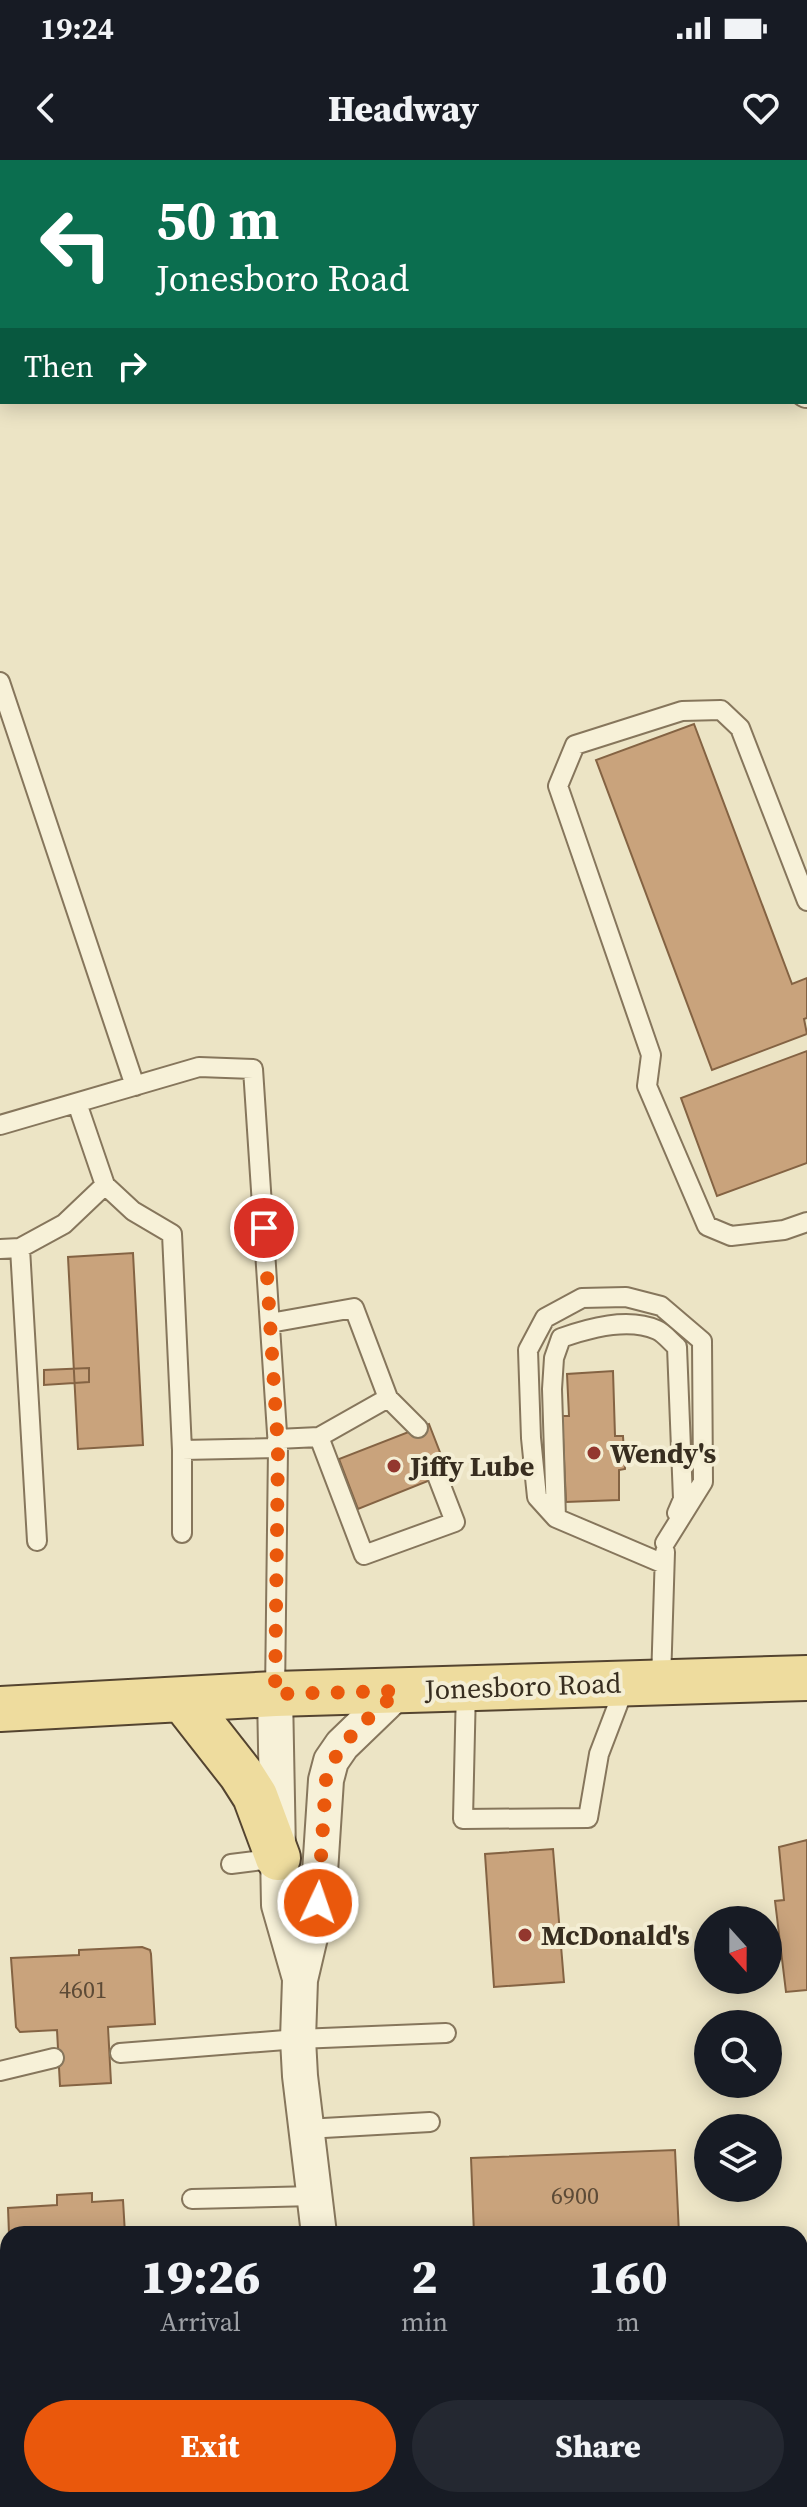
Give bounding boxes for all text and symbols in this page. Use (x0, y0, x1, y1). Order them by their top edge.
text: 19:24 (40, 8, 114, 49)
text: Headway (328, 84, 479, 133)
icon: back (24, 86, 68, 130)
icon: heart (739, 86, 783, 130)
text: 50 m (156, 181, 279, 258)
icon: left (24, 192, 128, 296)
text: Jonesboro Road (156, 254, 409, 303)
icon: right (110, 344, 154, 388)
text: Then (24, 346, 94, 387)
pin (230, 1194, 298, 1262)
icon: arrive (242, 1206, 286, 1250)
place label: Wendy's (610, 1434, 716, 1472)
marker: Wendy's (585, 1444, 603, 1462)
place label: Jiffy Lube (408, 1447, 534, 1485)
marker: Jiffy Lube (385, 1457, 403, 1475)
street label: Jonesboro Road (423, 1664, 622, 1708)
position arrow (276, 1861, 360, 1945)
north arrow (694, 1906, 782, 1994)
map controls (694, 1906, 782, 2202)
place label: McDonald's (541, 1916, 690, 1954)
marker: McDonald's (516, 1926, 534, 1944)
house number: 4601 (59, 1973, 107, 2006)
button: search (694, 2010, 782, 2098)
button: layers (694, 2114, 782, 2202)
house number: 6900 (551, 2179, 599, 2212)
text: 19:26 (140, 2243, 261, 2309)
text: 2 (411, 2243, 438, 2309)
text: 160 (588, 2243, 668, 2309)
text: Arrival (160, 2304, 241, 2340)
text: min (401, 2304, 448, 2340)
text: m (616, 2304, 640, 2340)
button: Exit (24, 2400, 396, 2492)
button: Share (412, 2400, 784, 2492)

